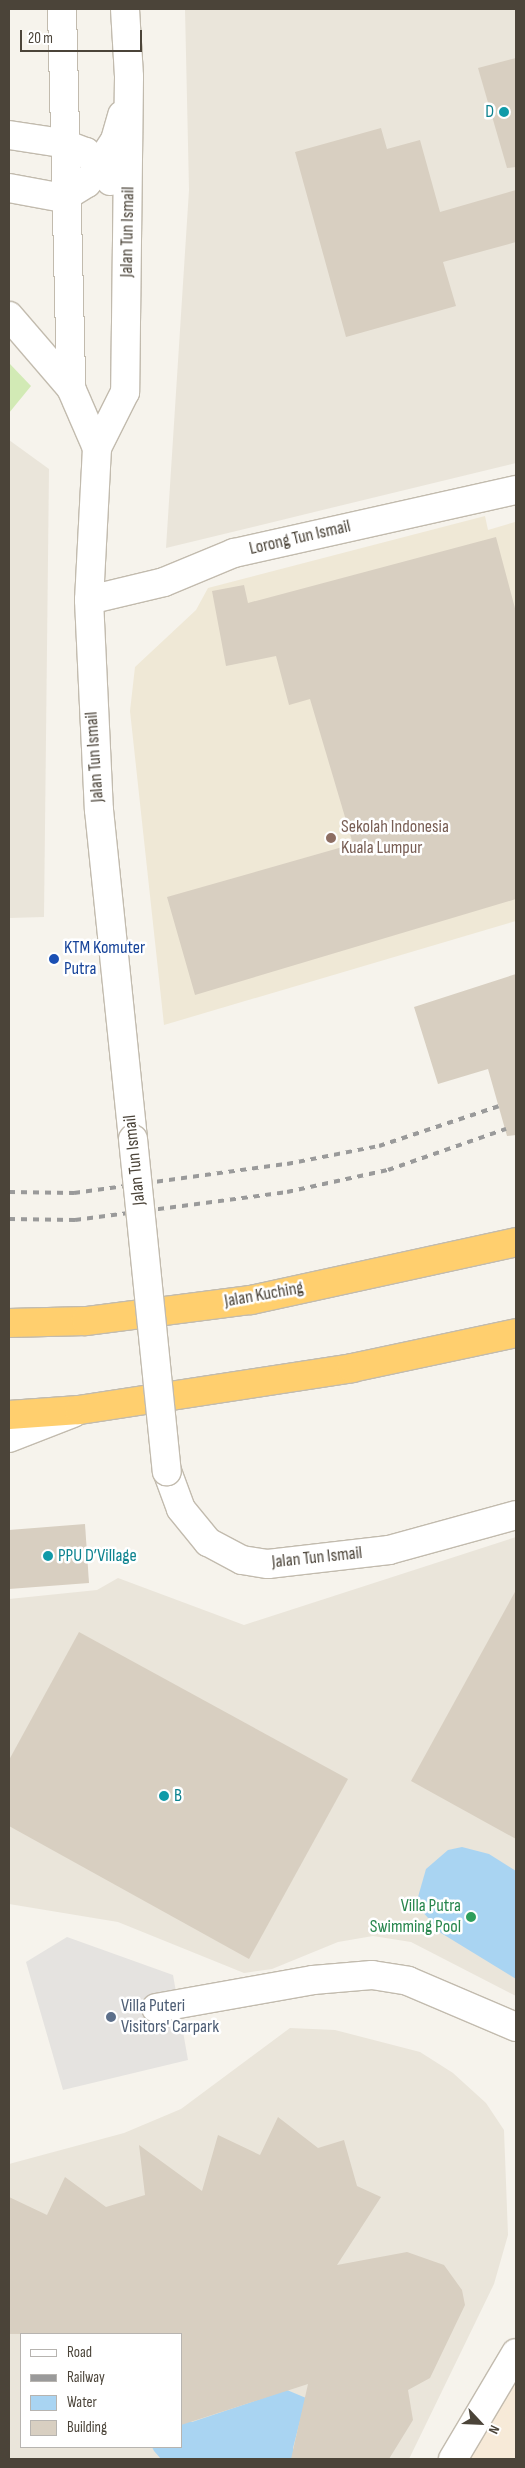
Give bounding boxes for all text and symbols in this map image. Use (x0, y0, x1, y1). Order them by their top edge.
scale bar (22, 20, 145, 52)
text: 20 m (28, 29, 53, 48)
place label: D (485, 101, 494, 123)
marker: D (498, 106, 510, 118)
street label: Jalan Tun Ismail (116, 186, 140, 278)
street label: Lorong Tun Ismail (247, 516, 353, 560)
street label: Jalan Tun Ismail (81, 711, 109, 803)
place label: Sekolah Indonesia Kuala Lumpur (341, 817, 449, 860)
marker: Sekolah Indonesia Kuala Lumpur (325, 832, 337, 844)
place label: KTM Komuter Putra (64, 938, 145, 981)
marker: KTM Komuter Putra (48, 953, 60, 965)
street label: Jalan Tun Ismail (120, 1114, 150, 1206)
street label: Jalan Kuching (223, 1277, 305, 1313)
street label: Jalan Tun Ismail (271, 1543, 363, 1573)
place label: PPU D’Village (58, 1545, 137, 1567)
marker: PPU D’Village (42, 1550, 54, 1562)
place label: B (174, 1785, 182, 1807)
marker: B (158, 1790, 170, 1802)
place label: Villa Putra Swimming Pool (370, 1896, 461, 1938)
marker: Villa Putra Swimming Pool (465, 1911, 477, 1923)
place label: Villa Puteri Visitors' Carpark (121, 1996, 219, 2038)
marker: Villa Puteri Visitors' Carpark (105, 2011, 117, 2023)
legend (20, 2333, 182, 2448)
text: Road (67, 2343, 92, 2362)
text: Railway (67, 2368, 105, 2387)
text: Water (67, 2393, 97, 2412)
north arrow (455, 2398, 505, 2448)
text: Building (67, 2418, 107, 2437)
text: N (485, 2423, 503, 2437)

